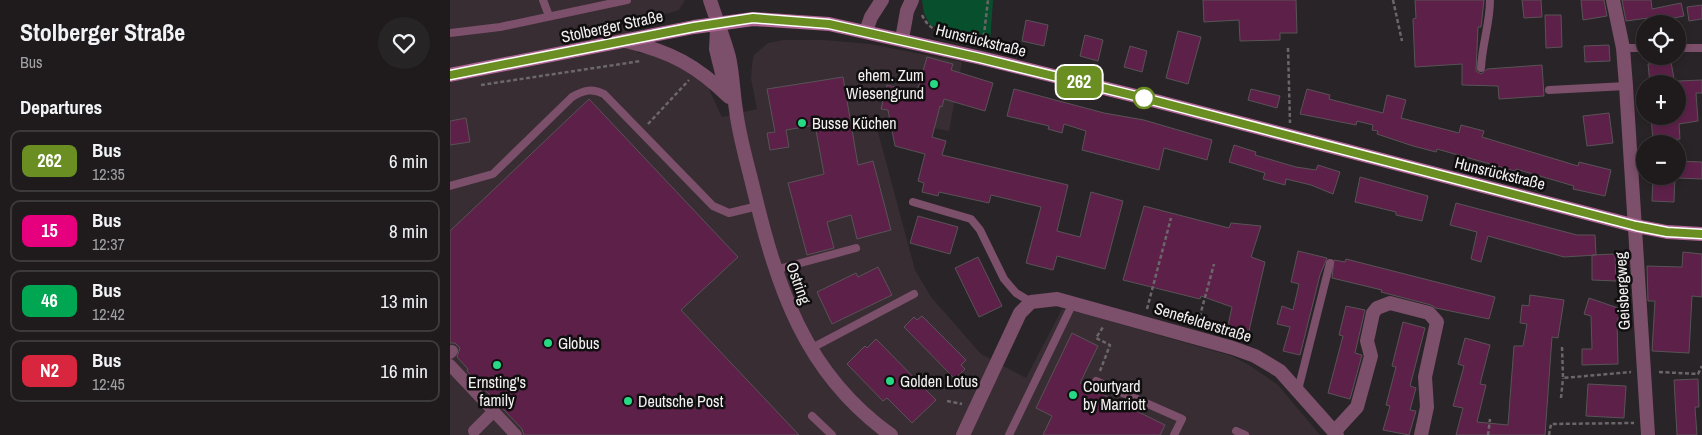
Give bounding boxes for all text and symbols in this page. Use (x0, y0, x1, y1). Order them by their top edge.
street label: Stolberger Straße (559, 4, 665, 48)
map controls (1636, 15, 1686, 185)
button: locate (1636, 15, 1686, 65)
text: Stolberger Straße (20, 16, 185, 48)
button: heart (378, 17, 430, 69)
street label: Hunsrückstraße (933, 18, 1029, 62)
text: Bus (20, 51, 43, 73)
place label: ehem. Zum Wiesengrund (846, 64, 924, 104)
line badge: 262 (1050, 66, 1108, 98)
text: 262 (1067, 69, 1091, 94)
button: + (1636, 75, 1686, 125)
marker: ehem. Zum Wiesengrund (928, 78, 940, 90)
unlabelled marker (1133, 87, 1155, 109)
text: Departures (20, 94, 102, 120)
place label: Busse Küchen (812, 112, 897, 134)
marker: Busse Küchen (796, 117, 808, 129)
button: − (1636, 135, 1686, 185)
text: Bus (92, 137, 121, 163)
text: 262 (37, 148, 62, 173)
text: 6 min (389, 148, 428, 174)
street label: Hunsrückstraße (1452, 151, 1548, 195)
text: 12:35 (92, 163, 125, 185)
text: Bus (92, 207, 121, 233)
text: 15 (41, 218, 58, 243)
text: 8 min (389, 218, 428, 244)
text: 12:37 (92, 233, 125, 255)
street label: Geisbergweg (1609, 251, 1635, 331)
street label: Ostring (781, 259, 817, 308)
text: Bus (92, 277, 121, 303)
text: 46 (41, 288, 58, 313)
text: 13 min (380, 288, 428, 314)
street label: Senefelderstraße (1152, 297, 1254, 347)
text: 12:42 (92, 303, 125, 325)
place label: Globus (558, 332, 600, 354)
marker: Globus (542, 337, 554, 349)
text: Bus (92, 347, 121, 373)
text: N2 (40, 358, 59, 383)
text: 16 min (380, 358, 428, 384)
marker: Ernsting's family (491, 359, 503, 371)
place label: Golden Lotus (900, 370, 978, 392)
place label: Ernsting's family (468, 371, 526, 411)
text: 12:45 (92, 373, 125, 395)
marker: Golden Lotus (884, 375, 896, 387)
place label: Courtyard by Marriott (1083, 375, 1146, 415)
marker: Courtyard by Marriott (1067, 389, 1079, 401)
place label: Deutsche Post (638, 390, 724, 412)
marker: Deutsche Post (622, 395, 634, 407)

